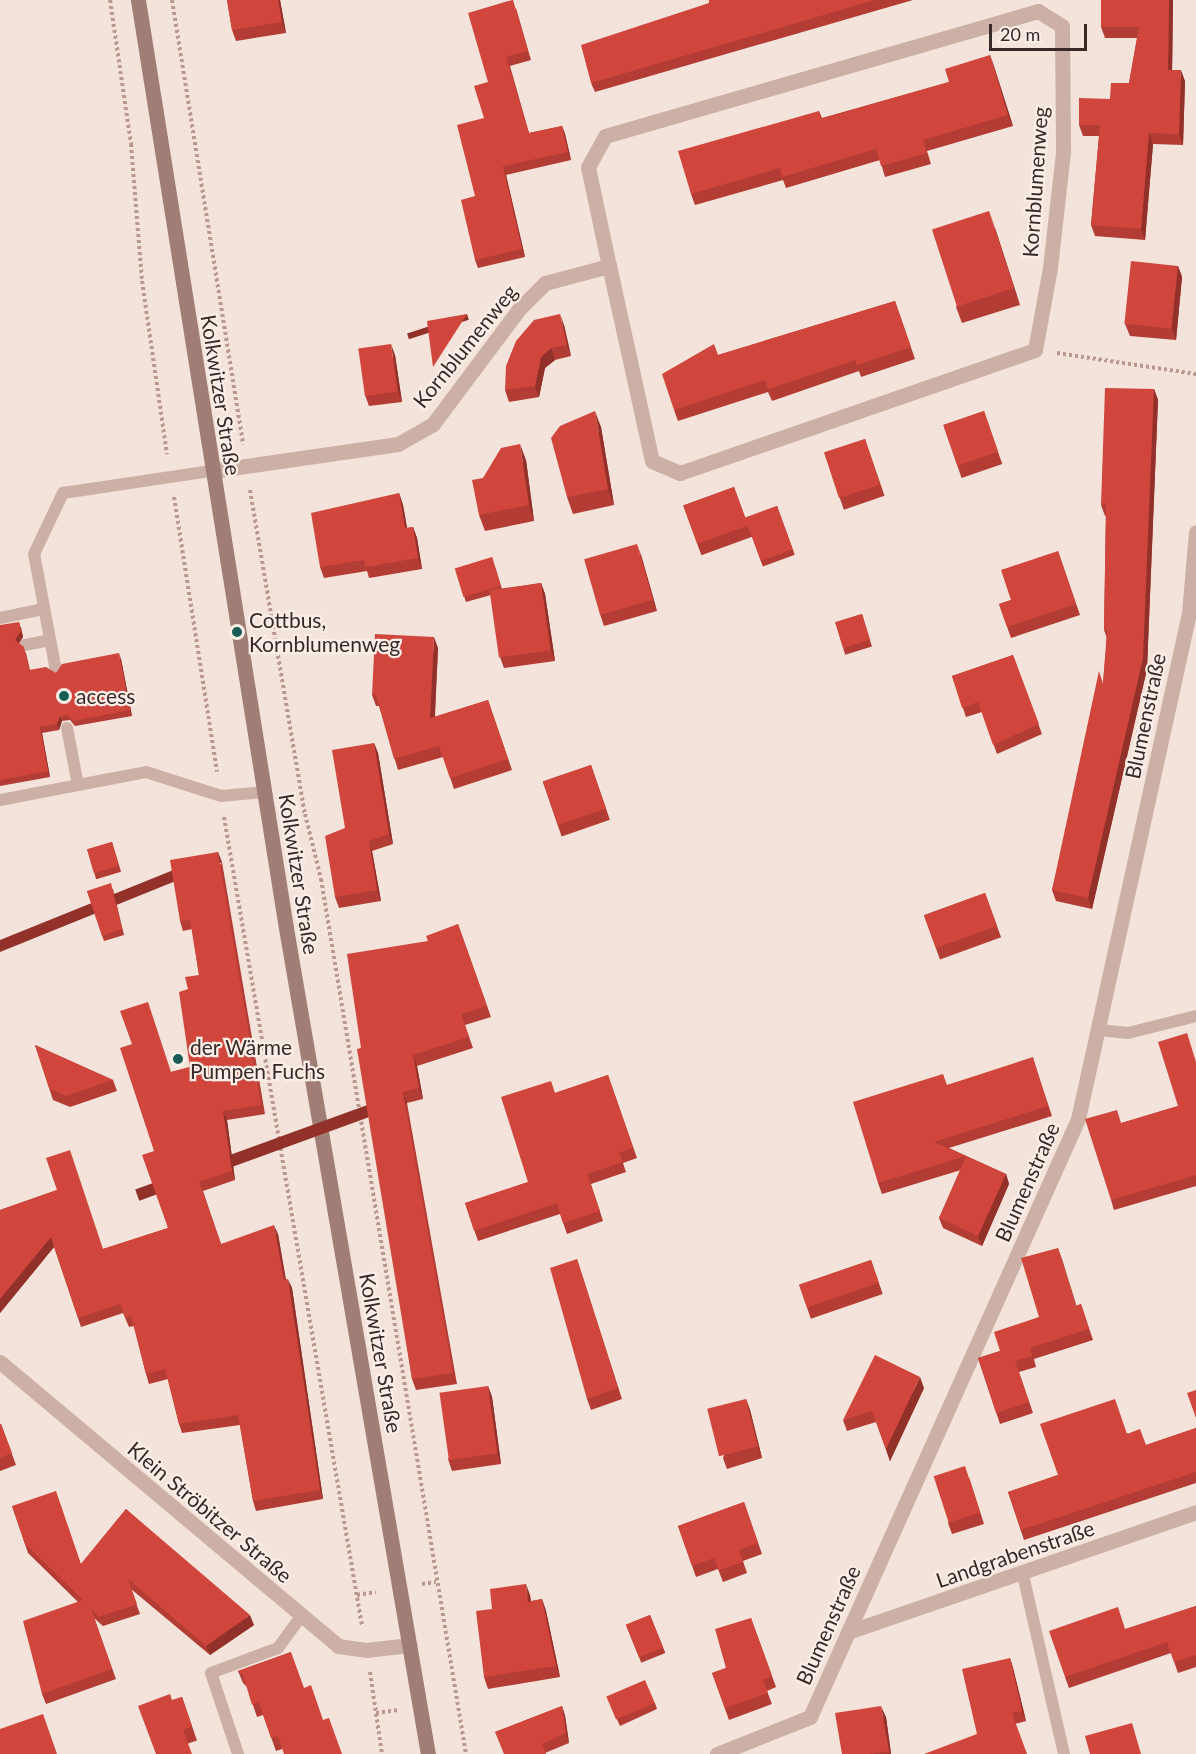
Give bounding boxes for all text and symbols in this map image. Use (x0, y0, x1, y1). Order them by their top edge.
scale bar (992, 12, 1090, 50)
text: 20 m (1000, 23, 1040, 45)
street label: Kornblumenweg (1017, 106, 1053, 258)
street label: Kornblumenweg (408, 279, 522, 413)
street label: Kolkwitzer Straße (196, 313, 246, 477)
place label: Cottbus, Kornblumenweg (249, 607, 400, 657)
marker: Cottbus, Kornblumenweg (230, 625, 244, 639)
street label: Blumenstraße (1119, 651, 1171, 781)
place label: access (76, 683, 135, 709)
marker: access (57, 689, 71, 703)
street label: Kolkwitzer Straße (274, 792, 324, 956)
place label: der Wärme Pumpen Fuchs (190, 1034, 325, 1084)
marker: der Wärme Pumpen Fuchs (171, 1052, 185, 1066)
street label: Blumenstraße (989, 1118, 1065, 1246)
street label: Kolkwitzer Straße (354, 1271, 408, 1435)
street label: Klein Ströbitzer Straße (123, 1436, 297, 1588)
street label: Landgrabenstraße (932, 1515, 1098, 1593)
street label: Blumenstraße (790, 1561, 866, 1689)

